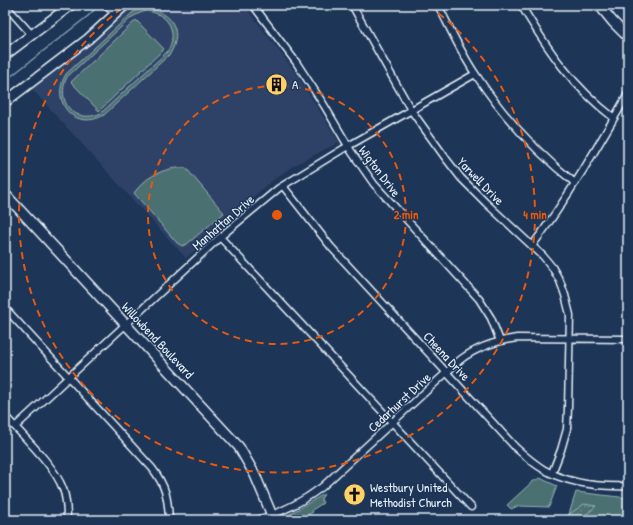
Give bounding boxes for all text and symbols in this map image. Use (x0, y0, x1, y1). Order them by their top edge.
building icon: A (263, 71, 289, 97)
place label: A (292, 75, 299, 93)
street label: Wigton Drive (355, 142, 405, 200)
street label: Yarwell Drive (454, 153, 508, 209)
street label: Manhattan Drive (188, 190, 258, 254)
text: 2 min (394, 206, 419, 223)
text: 4 min (523, 206, 547, 223)
centre of rings (270, 208, 284, 222)
street label: Willowbend Boulevard (118, 298, 198, 382)
street label: Cheena Drive (419, 327, 475, 385)
street label: Cedarhurst Drive (364, 368, 434, 436)
place label: Westbury United Methodist Church (370, 478, 452, 511)
church icon: Westbury United Methodist Church (342, 481, 368, 507)

